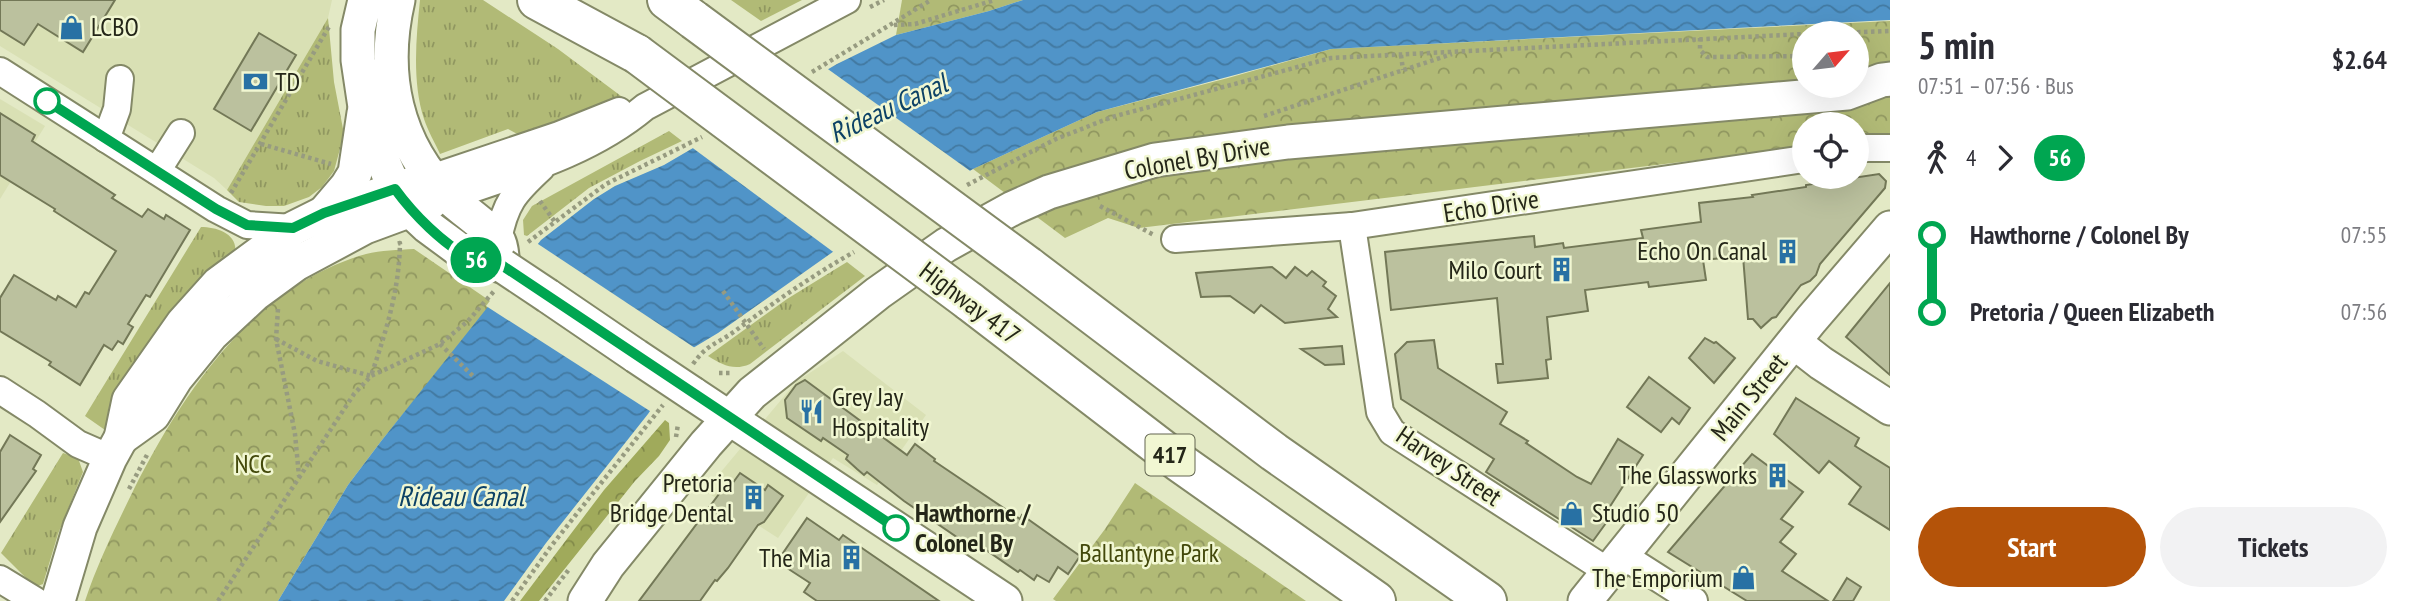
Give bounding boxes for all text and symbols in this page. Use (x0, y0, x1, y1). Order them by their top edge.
place label: LCBO (91, 10, 139, 43)
shop icon: LCBO (57, 13, 85, 41)
text: 5 min (1918, 20, 1995, 69)
north arrow (1792, 21, 1869, 98)
map controls (1792, 21, 1869, 189)
text: $2.64 (2332, 43, 2387, 76)
water label: Rideau Canal (823, 63, 955, 151)
place label: TD (275, 65, 300, 98)
bank icon: TD (241, 68, 269, 96)
text: 07:51 – 07:56 · Bus (1918, 71, 2074, 100)
unlabelled marker (34, 88, 60, 114)
button: locate (1792, 112, 1869, 189)
street label: Colonel By Drive (1121, 128, 1272, 187)
icon: walk (1918, 139, 1956, 177)
icon: forward (1986, 139, 2024, 177)
text: 56 (2048, 142, 2071, 173)
text: 4 (1966, 143, 1976, 172)
street label: Echo Drive (1441, 182, 1541, 229)
text: Hawthorne / Colonel By (1970, 218, 2189, 251)
text: 07:55 (2341, 220, 2387, 249)
place label: Echo On Canal (1637, 234, 1767, 267)
line badge: 56 (444, 237, 508, 283)
building icon: Echo On Canal (1773, 237, 1801, 265)
text: 56 (465, 244, 487, 275)
place label: Milo Court (1448, 253, 1542, 286)
street label: Highway 417 (913, 254, 1027, 351)
building icon: Milo Court (1548, 256, 1576, 284)
text: Pretoria / Queen Elizabeth (1970, 295, 2214, 328)
text: 07:56 (2341, 297, 2387, 326)
street label: Main Street (1703, 346, 1794, 447)
place label: Grey Jay Hospitality (832, 380, 929, 443)
restaurant icon: Grey Jay Hospitality (798, 398, 826, 426)
street label: Harvey Street (1390, 418, 1508, 513)
road number: 417 (1146, 434, 1194, 476)
park label: NCC (234, 447, 272, 480)
place label: The Glassworks (1619, 458, 1757, 491)
building icon: The Glassworks (1763, 461, 1791, 489)
place label: Pretoria Bridge Dental (610, 466, 733, 529)
water label: Rideau Canal (398, 477, 527, 514)
building icon: Pretoria Bridge Dental (739, 484, 767, 512)
place label: Hawthorne / Colonel By (915, 496, 1031, 559)
place label: Studio 50 (1592, 496, 1679, 529)
shop icon: Studio 50 (1558, 499, 1586, 527)
button: Start (1918, 507, 2146, 587)
button: Tickets (2160, 507, 2387, 587)
marker: Hawthorne / Colonel By (883, 515, 909, 541)
park label: Ballantyne Park (1079, 536, 1219, 569)
place label: The Mia (759, 541, 831, 574)
building icon: The Mia (837, 544, 865, 572)
place label: The Emporium (1592, 561, 1723, 594)
shop icon: The Emporium (1729, 564, 1757, 592)

